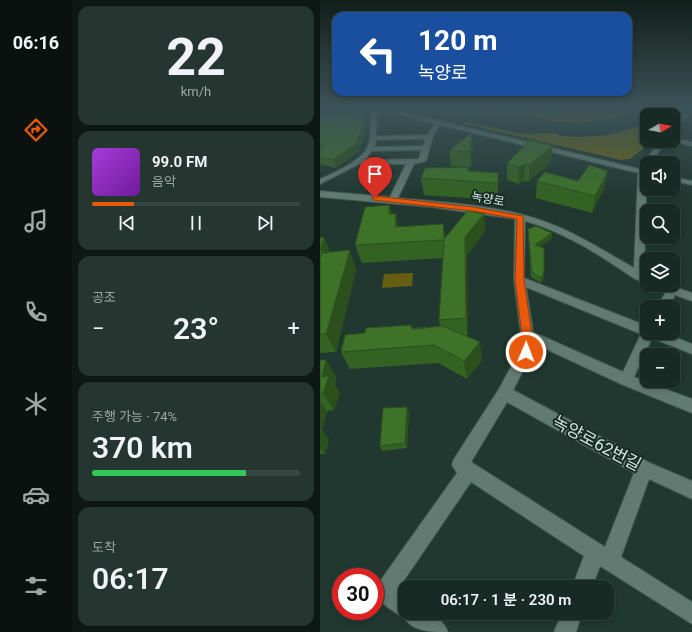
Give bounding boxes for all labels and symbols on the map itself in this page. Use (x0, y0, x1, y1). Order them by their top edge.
north arrow (640, 108, 680, 148)
pin (358, 157, 392, 198)
street label: 녹양로 (470, 189, 506, 209)
position arrow (505, 331, 547, 373)
street label: 녹양로62번길 (549, 411, 645, 475)
speed limit sign: 30 (332, 568, 384, 620)

